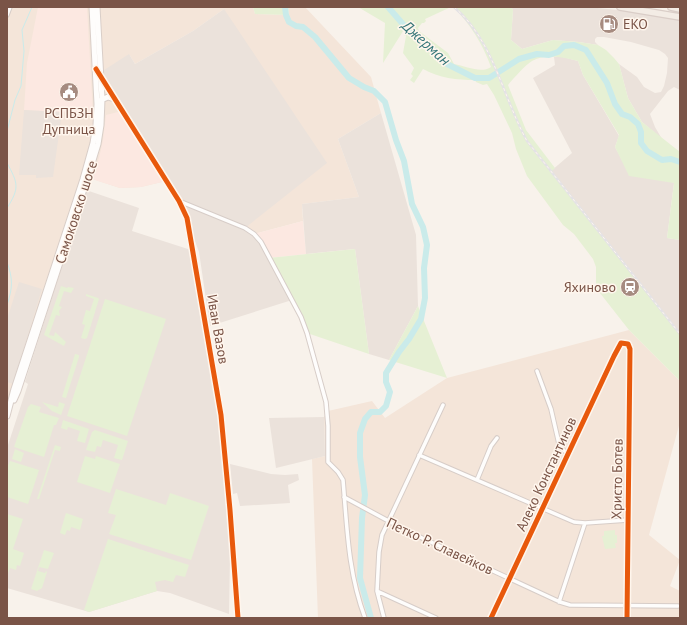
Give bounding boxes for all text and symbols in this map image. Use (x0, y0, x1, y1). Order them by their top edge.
fuel station icon: EKO (598, 13, 620, 35)
water label: Джерман (397, 15, 455, 69)
place label: EKO (623, 15, 648, 33)
public building icon: РСПБЗН Дупница (58, 81, 80, 103)
place label: РСПБЗН Дупница (43, 104, 95, 138)
street label: Самоковско шосе (51, 158, 101, 266)
station icon: Яхиново (619, 276, 641, 298)
place label: Яхиново (564, 278, 616, 296)
street label: Иван Вазов (203, 293, 233, 365)
street label: Алеко Константинов (512, 414, 580, 534)
street label: Христо Ботев (607, 438, 627, 520)
street label: Петко Р. Славейков (384, 513, 496, 579)

